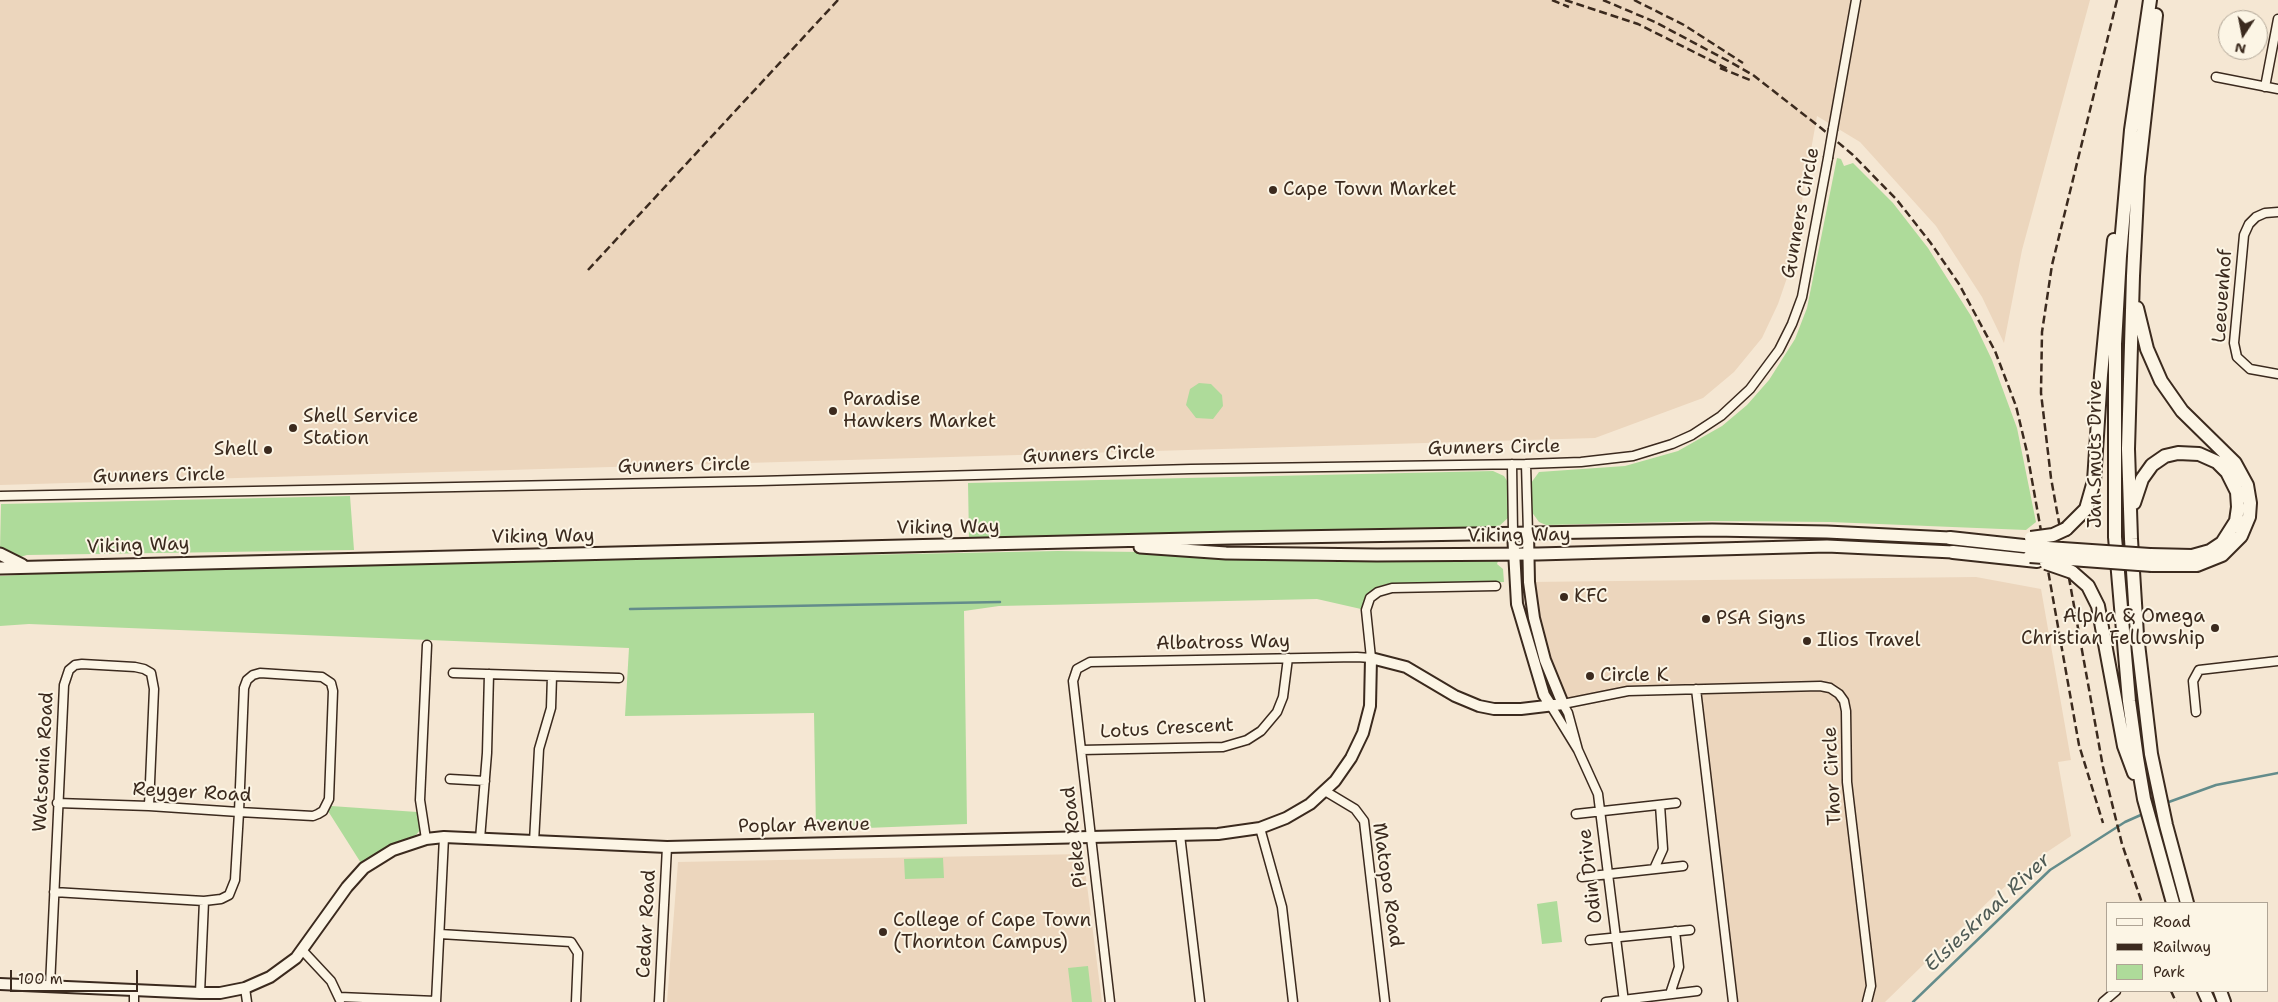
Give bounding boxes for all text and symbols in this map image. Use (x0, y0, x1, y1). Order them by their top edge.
north arrow (2218, 10, 2268, 60)
text: N (2233, 39, 2247, 59)
street label: Gunners Circle (1777, 146, 1825, 280)
place label: Cape Town Market (1283, 179, 1457, 201)
marker: Cape Town Market (1267, 184, 1279, 196)
street label: Leeuenhof (2208, 248, 2238, 344)
street label: Jan Smuts Drive (2085, 379, 2107, 529)
place label: Paradise Hawkers Market (843, 389, 996, 433)
marker: Paradise Hawkers Market (827, 405, 839, 417)
place label: Shell Service Station (303, 406, 418, 450)
marker: Shell Service Station (287, 422, 299, 434)
street label: Gunners Circle (1427, 435, 1561, 461)
place label: Shell (214, 439, 258, 461)
street label: Gunners Circle (1022, 441, 1156, 469)
marker: Shell (262, 444, 274, 456)
street label: Gunners Circle (617, 453, 751, 479)
street label: Gunners Circle (92, 463, 226, 489)
street label: Viking Way (896, 516, 1000, 540)
street label: Viking Way (1467, 524, 1571, 548)
street label: Viking Way (491, 525, 595, 549)
street label: Viking Way (86, 533, 190, 559)
place label: KFC (1574, 586, 1608, 608)
marker: KFC (1558, 591, 1570, 603)
place label: Alpha & Omega Christian Fellowship (2021, 606, 2205, 650)
place label: PSA Signs (1716, 608, 1806, 630)
marker: PSA Signs (1700, 613, 1712, 625)
marker: Alpha & Omega Christian Fellowship (2209, 622, 2221, 634)
street label: Albatross Way (1156, 630, 1290, 656)
place label: Ilios Travel (1817, 630, 1920, 652)
marker: Ilios Travel (1801, 635, 1813, 647)
place label: Circle K (1600, 665, 1669, 687)
marker: Circle K (1584, 670, 1596, 682)
street label: Watsonia Road (29, 691, 59, 833)
street label: Lotus Crescent (1100, 714, 1234, 744)
street label: Thor Circle (1819, 726, 1847, 826)
street label: Reyger Road (132, 779, 252, 807)
street label: Pieke Road (1057, 785, 1093, 889)
street label: Poplar Avenue (738, 813, 870, 839)
street label: Matopo Road (1367, 821, 1407, 949)
street label: Odin Drive (1574, 827, 1608, 925)
water label: Elsieskraal River (1920, 848, 2056, 978)
street label: Cedar Road (633, 869, 661, 979)
legend (2106, 902, 2268, 992)
place label: College of Cape Town (Thornton Campus) (893, 910, 1091, 954)
text: Road (2153, 912, 2191, 932)
marker: College of Cape Town (Thornton Campus) (877, 926, 889, 938)
text: Railway (2153, 937, 2211, 957)
scale bar (12, 960, 140, 992)
text: Park (2153, 962, 2185, 982)
text: 100 m (18, 969, 63, 989)

